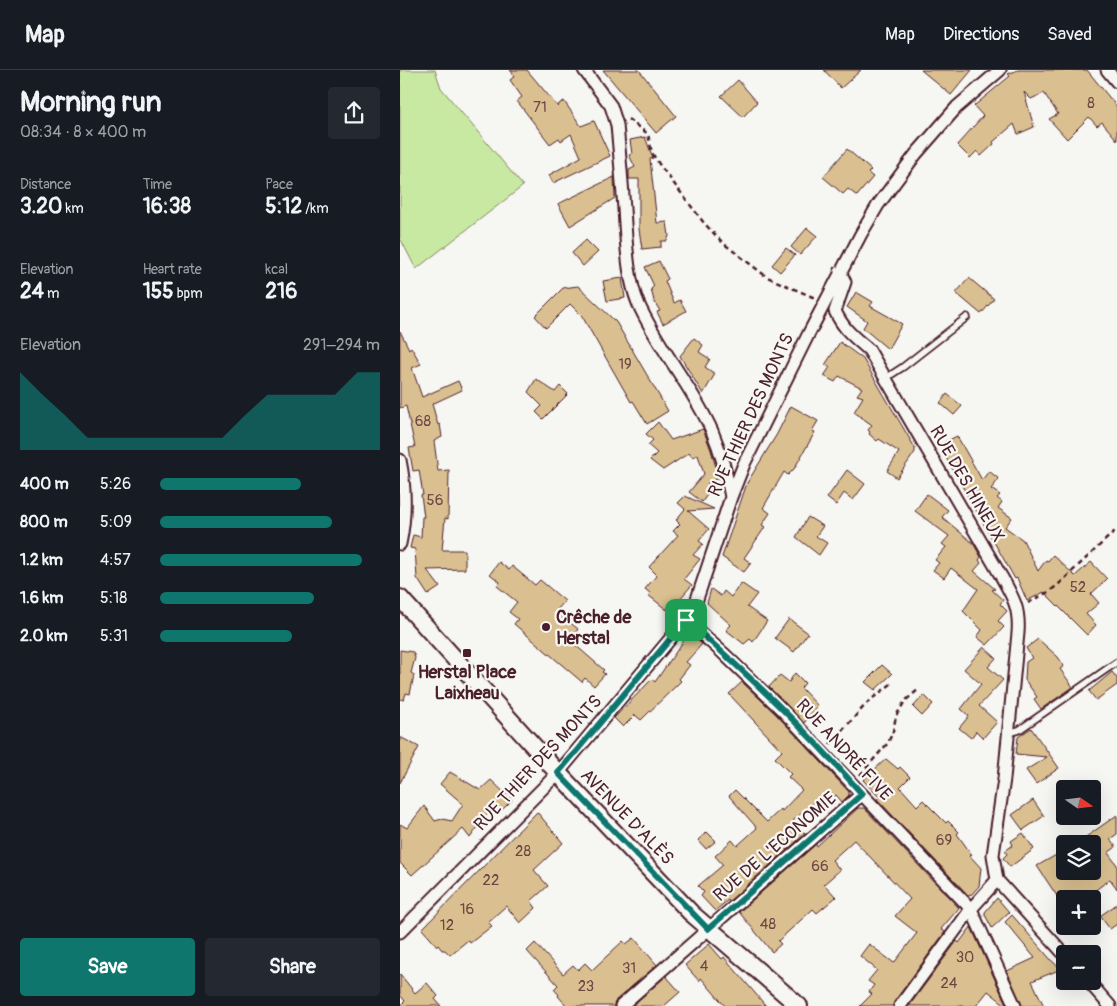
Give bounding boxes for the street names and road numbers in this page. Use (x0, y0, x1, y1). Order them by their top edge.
street label: RUE THIER DES MONTS (703, 330, 799, 500)
street label: RUE DES HINEUX (924, 422, 1010, 546)
street label: RUE THIER DES MONTS (469, 690, 607, 836)
street label: RUE ANDRÉ FIVE (791, 694, 897, 806)
street label: AVENUE D'ALÈS (576, 764, 678, 870)
street label: RUE DE L'ECONOMIE (709, 787, 841, 907)

